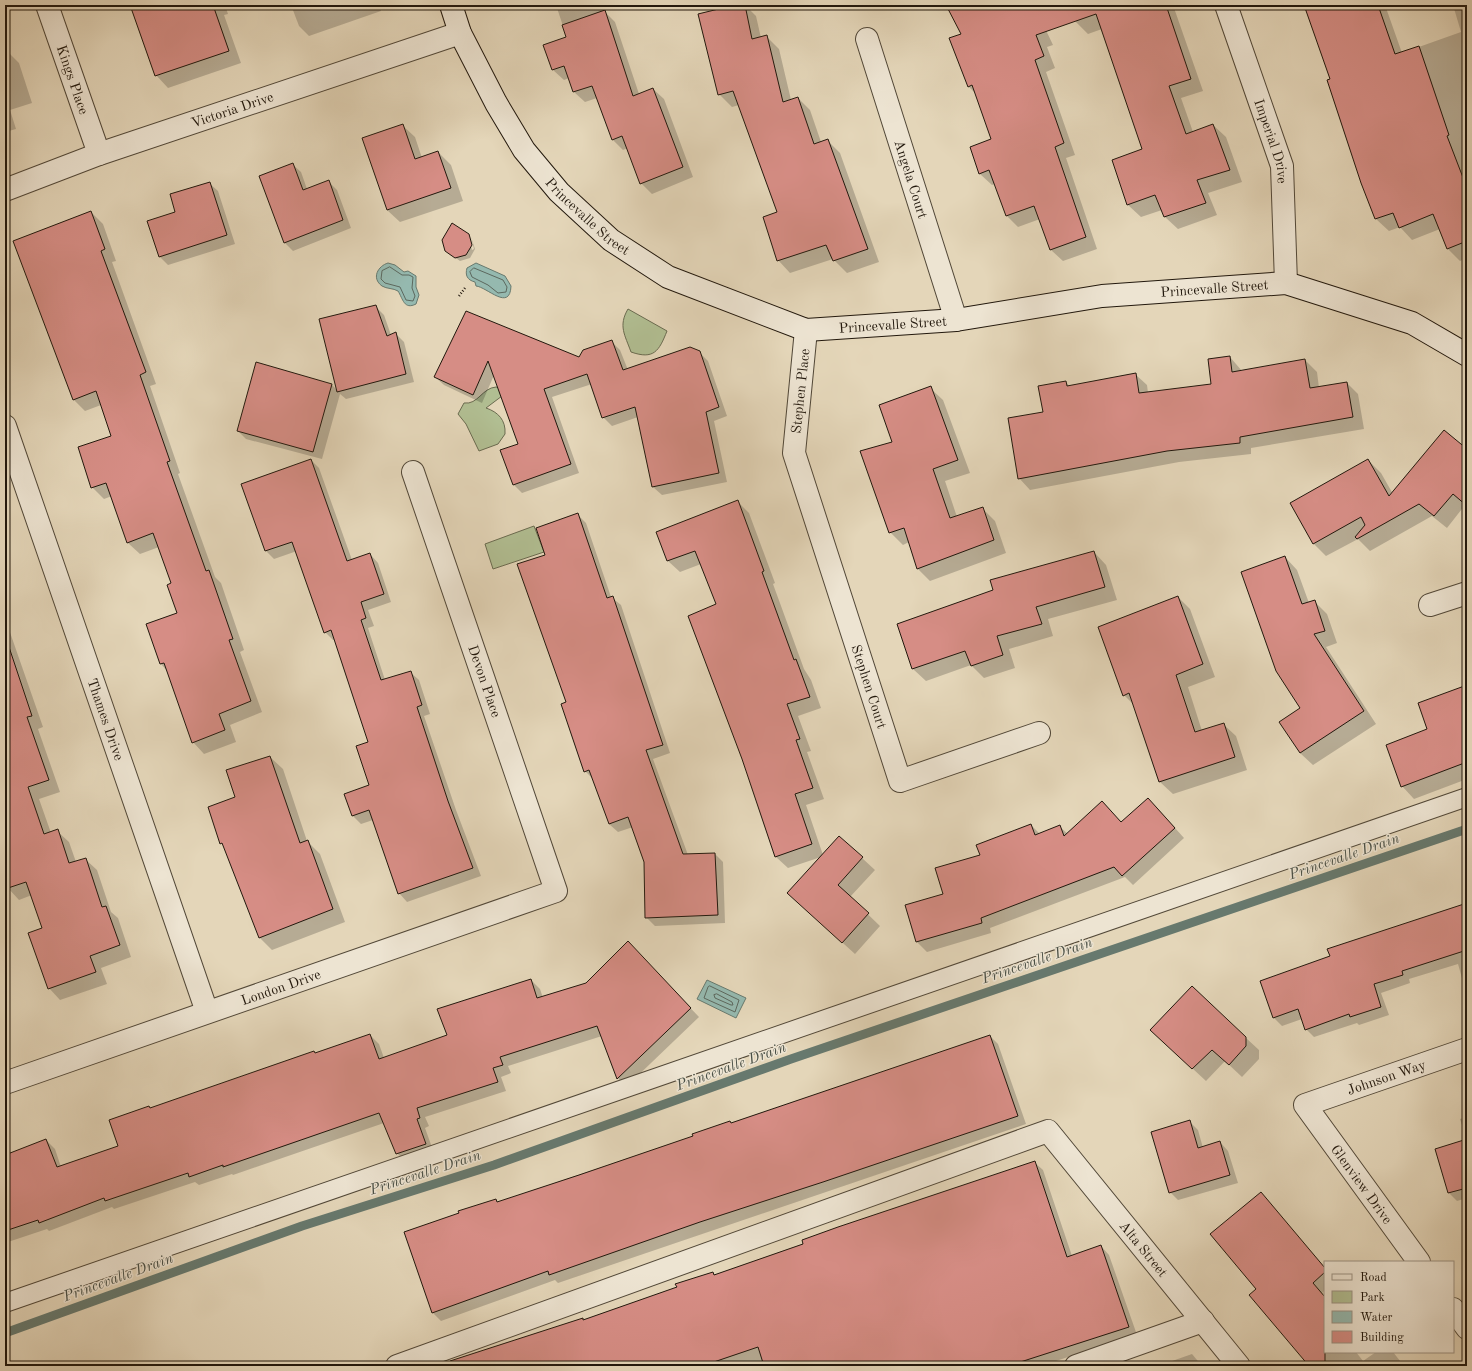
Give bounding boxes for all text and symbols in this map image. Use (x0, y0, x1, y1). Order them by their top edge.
street label: Kings Place (54, 43, 91, 116)
street label: Victoria Drive (189, 90, 275, 131)
street label: Imperial Drive (1251, 97, 1289, 184)
street label: Angela Court (891, 139, 929, 220)
street label: Princevalle Street (542, 175, 632, 258)
street label: Princevalle Street (1160, 278, 1269, 300)
street label: Princevalle Street (838, 315, 947, 336)
street label: Stephen Place (790, 348, 812, 434)
street label: Devon Place (465, 643, 503, 719)
street label: Stephen Court (848, 643, 889, 731)
street label: Thames Drive (84, 677, 126, 762)
water label: Princevalle Drain (1286, 831, 1402, 884)
water label: Princevalle Drain (979, 935, 1095, 988)
street label: London Drive (239, 968, 323, 1008)
water label: Princevalle Drain (674, 1040, 789, 1095)
street label: Johnson Way (1345, 1058, 1428, 1098)
street label: Glenview Drive (1328, 1142, 1394, 1227)
water label: Princevalle Drain (367, 1148, 483, 1199)
street label: Alta Street (1116, 1219, 1170, 1280)
water label: Princevalle Drain (61, 1251, 176, 1306)
legend (1324, 1261, 1454, 1353)
text: Road (1360, 1272, 1387, 1284)
text: Park (1360, 1292, 1385, 1304)
text: Water (1360, 1312, 1393, 1324)
text: Building (1360, 1332, 1404, 1344)

